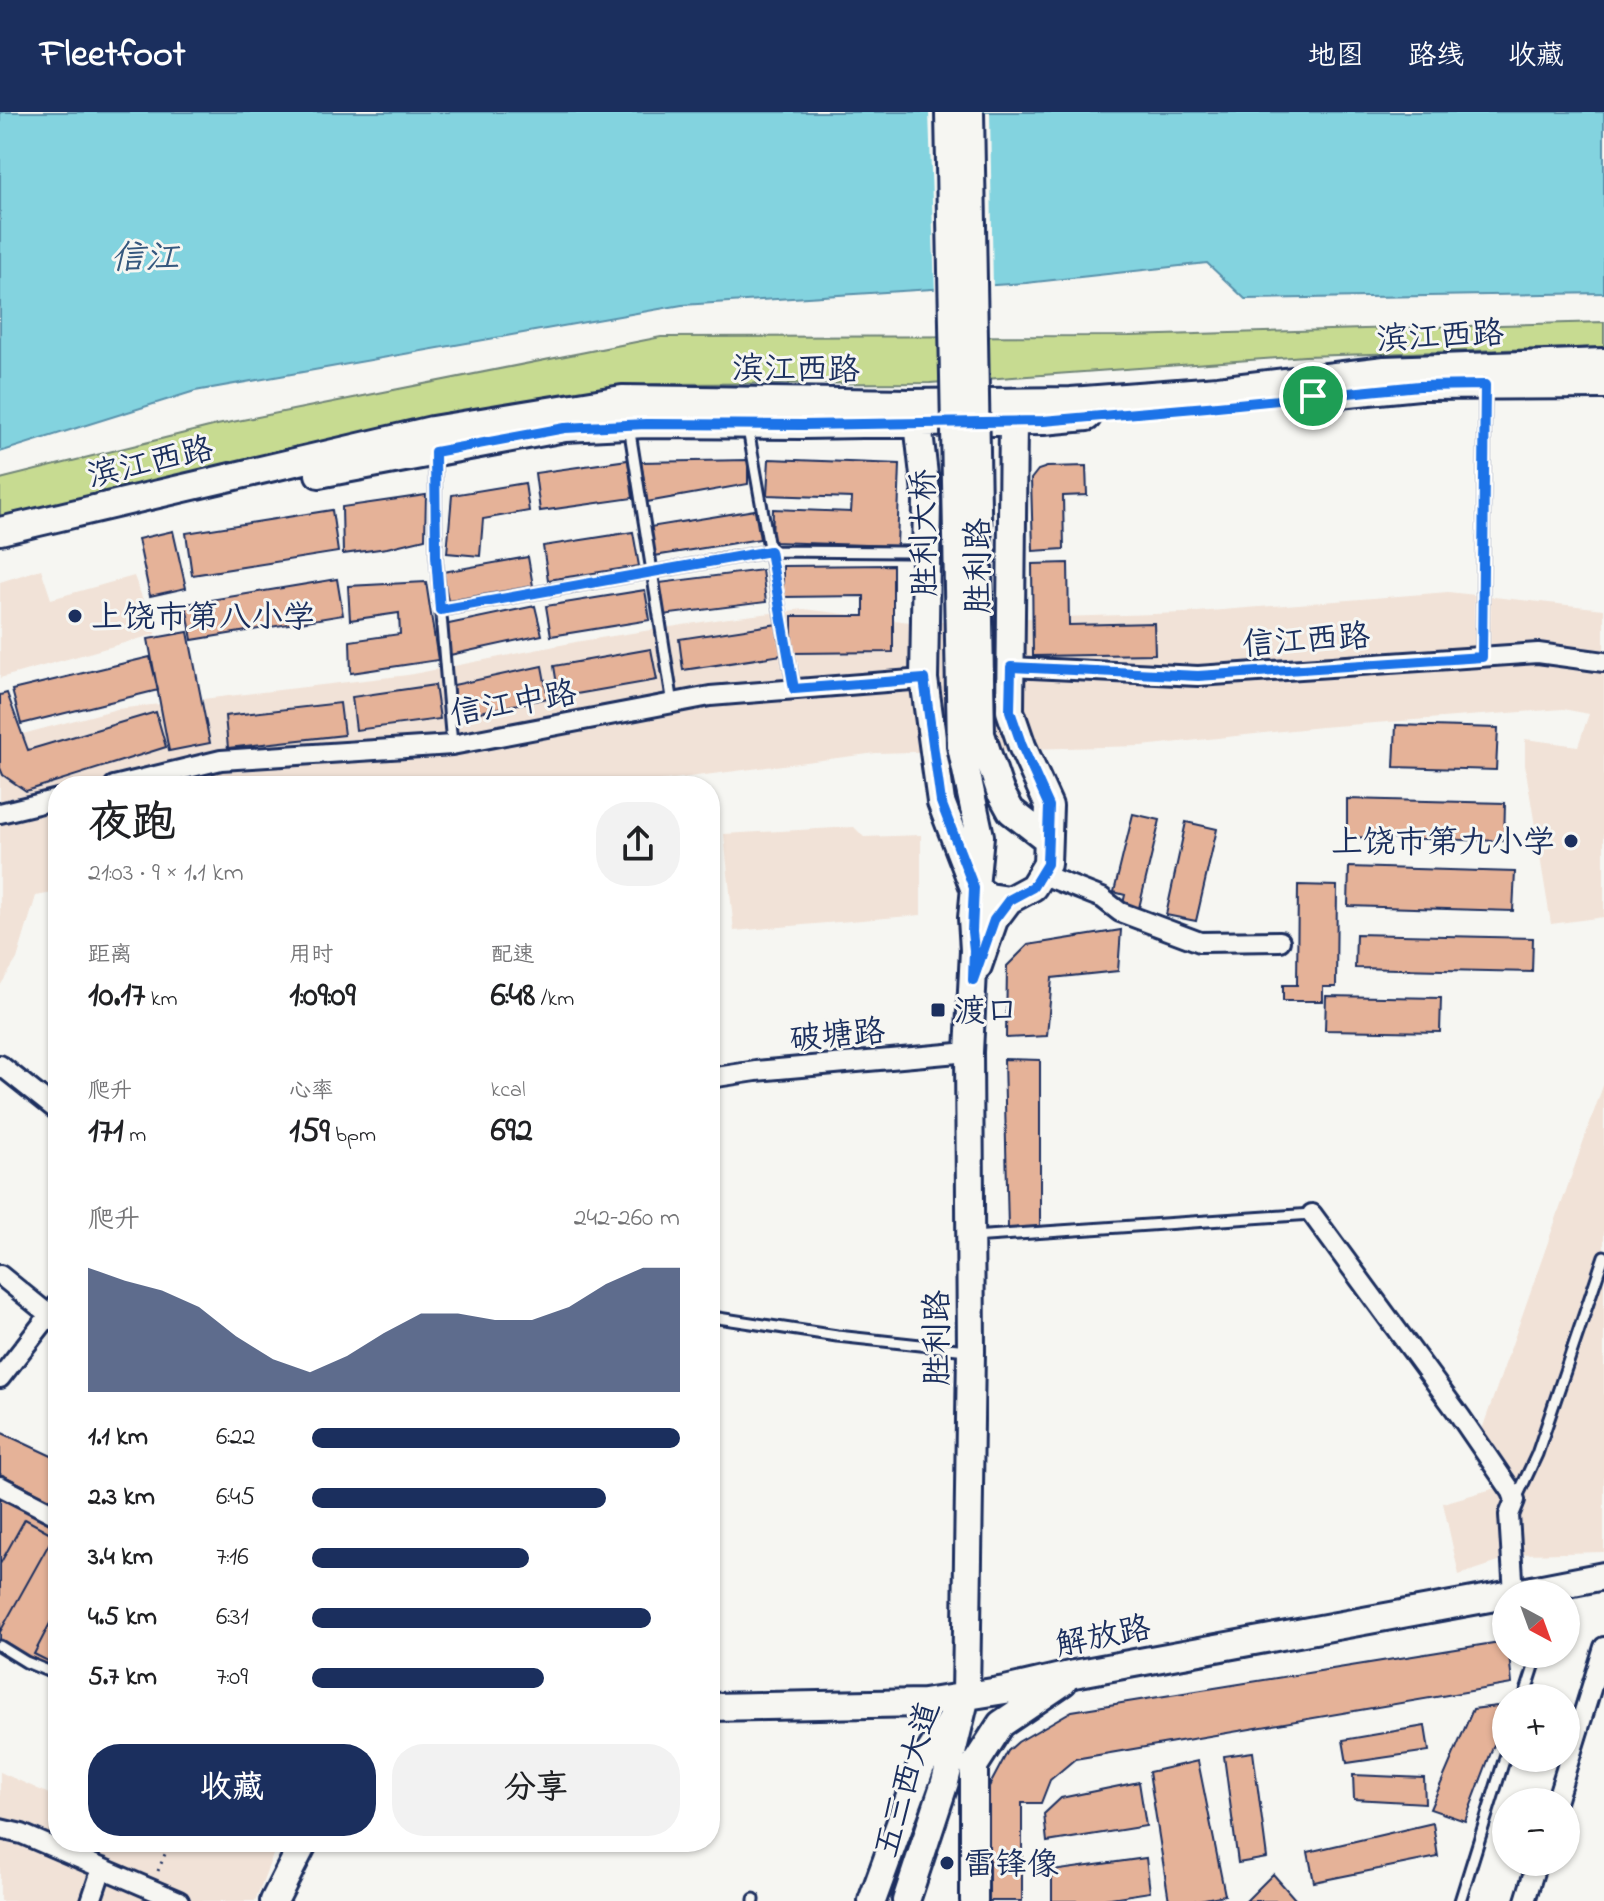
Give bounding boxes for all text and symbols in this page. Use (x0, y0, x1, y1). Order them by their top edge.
text: Fleetfoot (40, 28, 185, 84)
text: 地图 (1308, 37, 1364, 78)
text: 路线 (1408, 37, 1464, 78)
text: 收藏 (1508, 37, 1564, 78)
water label: 信江 (111, 235, 181, 285)
street label: 滨江西路 (1375, 312, 1505, 365)
street label: 滨江西路 (732, 347, 860, 396)
pin (1279, 362, 1347, 430)
icon: arrive (1291, 374, 1335, 418)
street label: 滨江西路 (83, 427, 218, 502)
street label: 胜利大桥 (902, 469, 951, 597)
street label: 胜利路 (957, 518, 1004, 614)
place label: 上饶市第八小学 (91, 596, 315, 643)
marker: 上饶市第八小学 (66, 607, 84, 625)
street label: 信江西路 (1241, 615, 1372, 670)
street label: 信江中路 (446, 671, 581, 740)
text: 夜跑 (88, 793, 176, 857)
button: share (596, 802, 680, 886)
place label: 上饶市第九小学 (1331, 821, 1555, 868)
marker: 上饶市第九小学 (1562, 832, 1580, 850)
text: 21:03 · 9 × 1.1 km (88, 855, 244, 893)
text: 距离 (88, 940, 132, 972)
text: 用时 (289, 940, 333, 972)
text: 配速 (491, 940, 535, 972)
text: 10.17 (88, 972, 145, 1022)
text: 1:09:09 (289, 972, 356, 1022)
text: 6:48 (491, 972, 535, 1022)
text: km (145, 984, 177, 1016)
text: /km (535, 984, 574, 1016)
place label: 渡口 (954, 990, 1018, 1037)
marker: 渡口 (929, 1001, 947, 1019)
street label: 破塘路 (787, 1010, 887, 1065)
text: kcal (491, 1075, 526, 1107)
text: 爬升 (88, 1076, 132, 1108)
text: 心率 (289, 1076, 333, 1108)
text: 692 (491, 1107, 533, 1157)
text: 171 (88, 1108, 124, 1158)
text: 159 (289, 1108, 330, 1158)
text: m (124, 1120, 146, 1152)
text: bpm (330, 1120, 376, 1152)
text: 242–260 m (574, 1200, 680, 1238)
text: 爬升 (88, 1202, 140, 1240)
street label: 胜利路 (916, 1290, 963, 1386)
text: 1.1 km (88, 1419, 148, 1457)
text: 6:22 (216, 1419, 256, 1457)
text: 2.3 km (88, 1479, 155, 1517)
text: 6:45 (216, 1479, 255, 1517)
text: 3.4 km (88, 1539, 153, 1577)
text: 7:16 (216, 1539, 249, 1577)
north arrow (1492, 1580, 1580, 1668)
map controls (1492, 1580, 1580, 1876)
text: 4.5 km (88, 1599, 157, 1637)
text: 6:31 (216, 1599, 249, 1637)
street label: 解放路 (1052, 1606, 1155, 1671)
text: 5.7 km (88, 1659, 157, 1697)
text: 7:09 (216, 1659, 248, 1697)
button: + (1492, 1684, 1580, 1772)
street label: 五三西大道 (865, 1697, 954, 1863)
button: 收藏 (88, 1744, 376, 1836)
button: 分享 (392, 1744, 680, 1836)
button: − (1492, 1788, 1580, 1876)
place label: 雷锋像 (963, 1843, 1059, 1890)
marker: 雷锋像 (938, 1854, 956, 1872)

